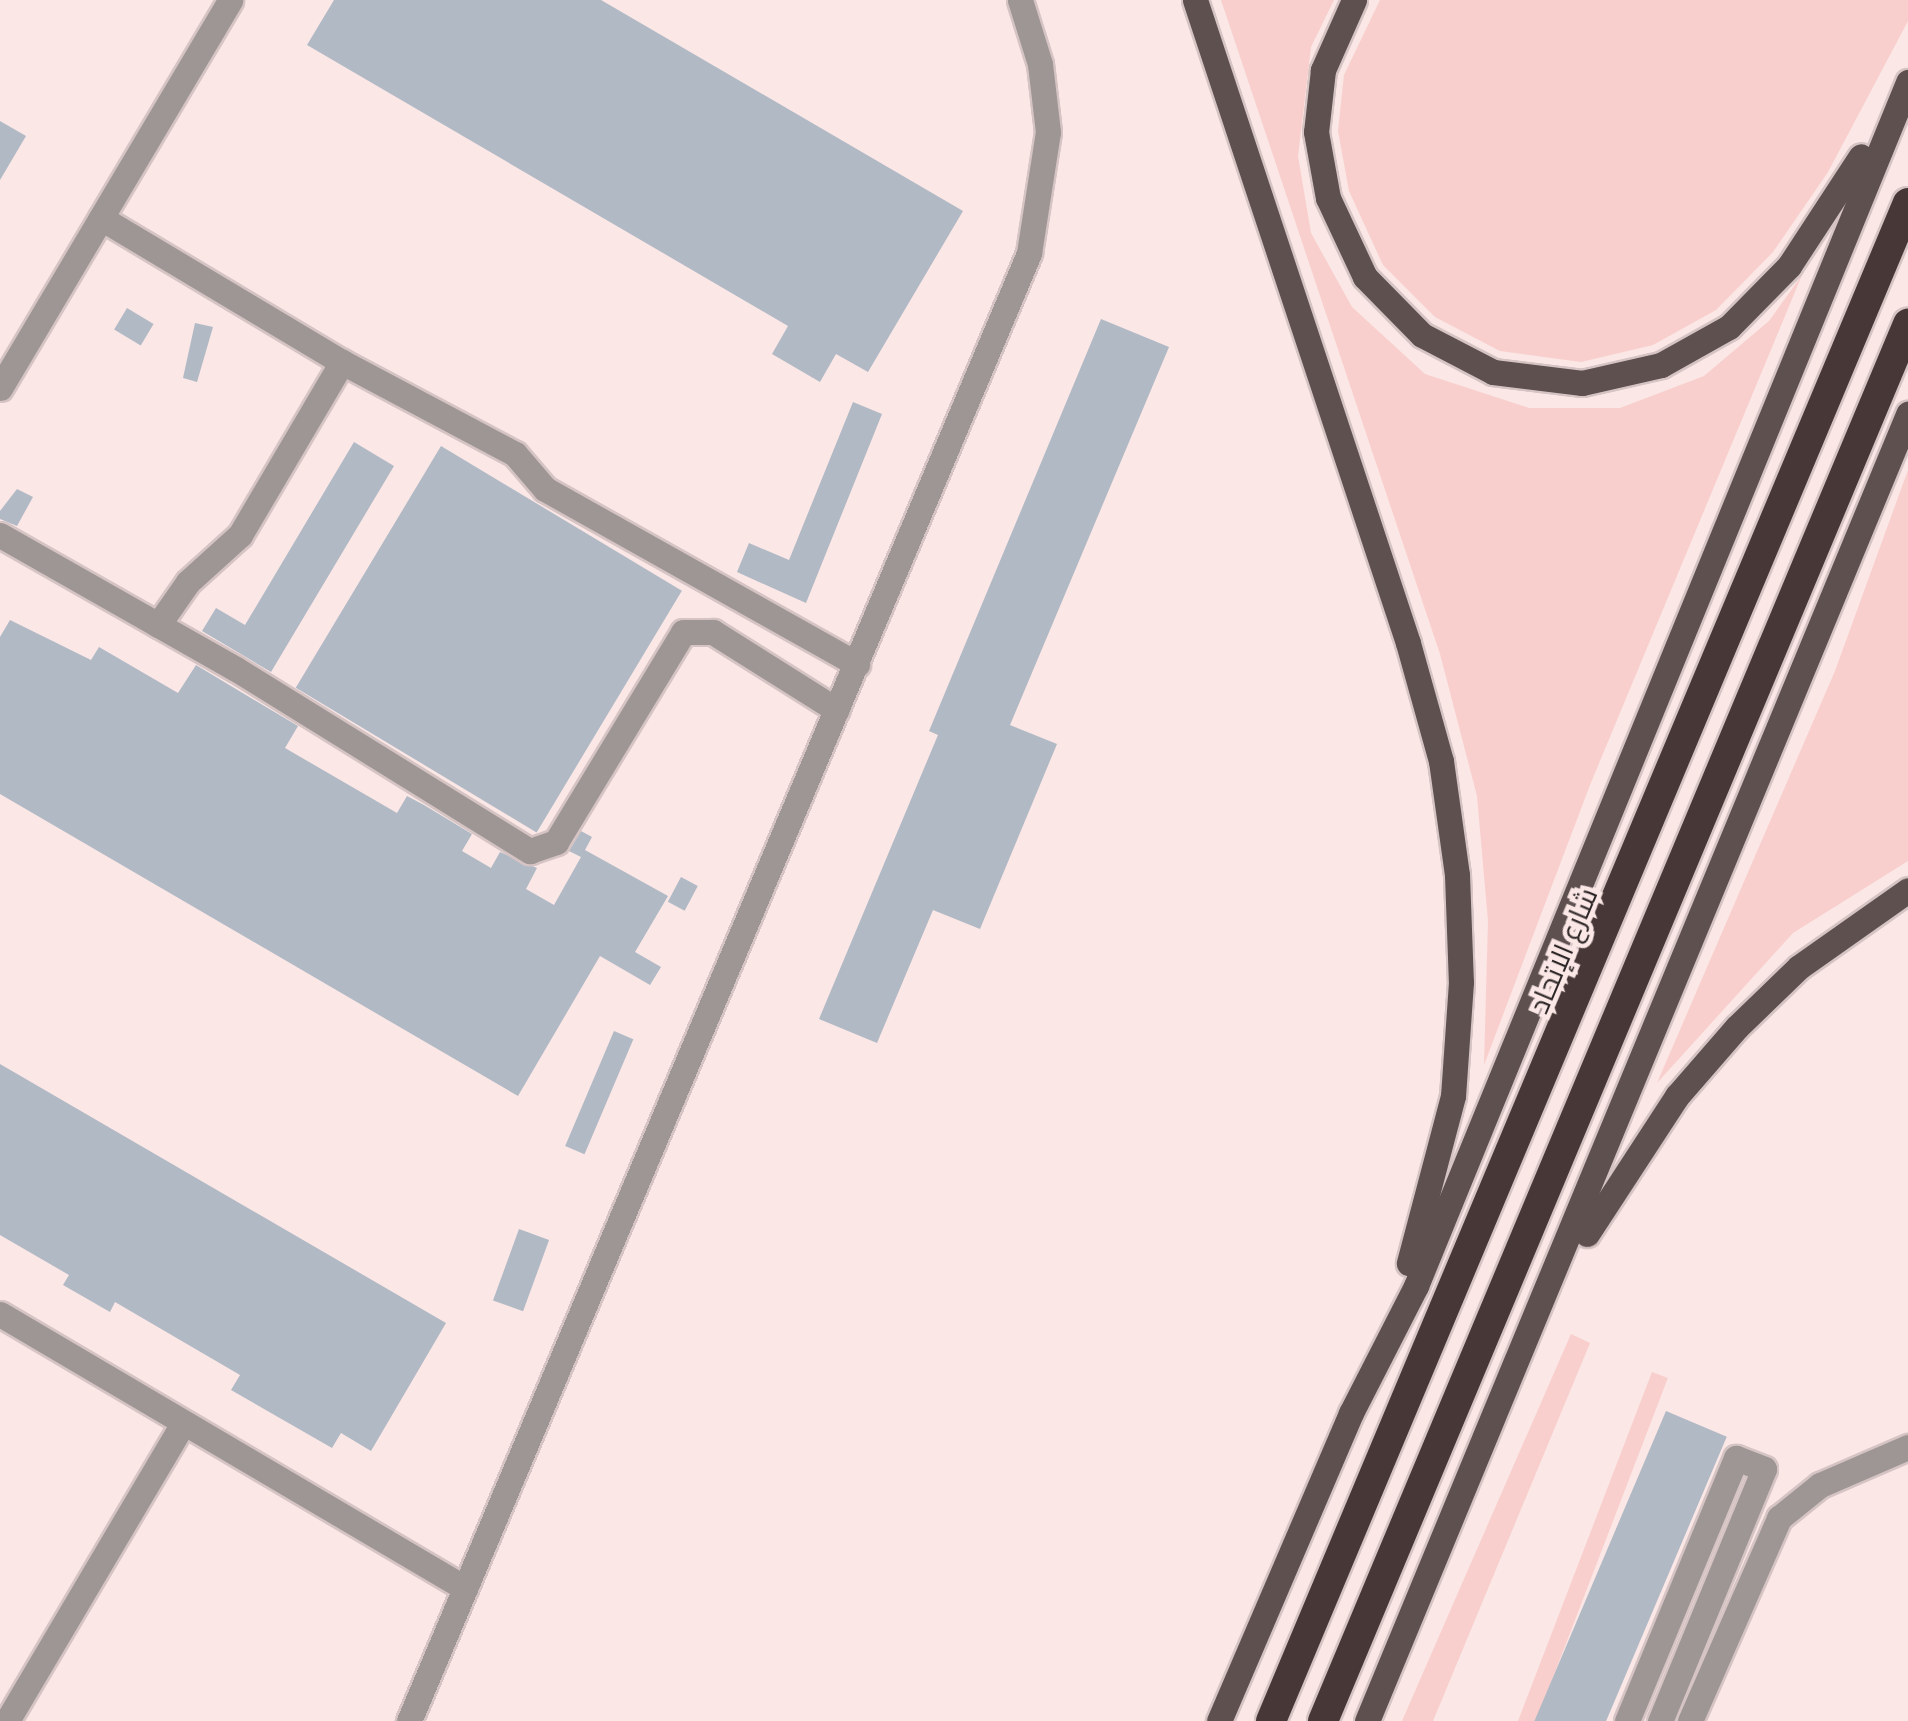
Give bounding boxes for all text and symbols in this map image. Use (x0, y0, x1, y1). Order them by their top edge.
street label: شارع الإتحاد (1521, 882, 1603, 1018)

